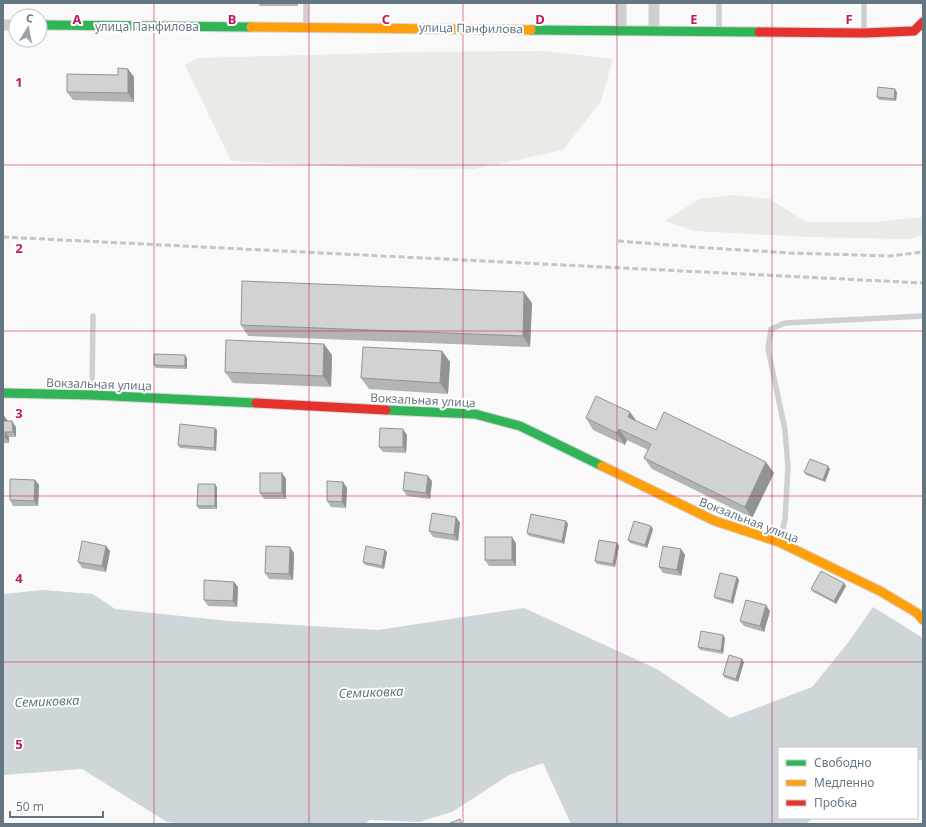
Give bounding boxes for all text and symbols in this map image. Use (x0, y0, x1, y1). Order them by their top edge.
north arrow (8, 8, 48, 48)
text: С (25, 10, 35, 26)
text: A (73, 10, 82, 28)
text: B (228, 10, 236, 28)
text: C (382, 10, 390, 28)
text: D (535, 10, 545, 28)
text: E (690, 10, 698, 28)
text: F (845, 10, 853, 28)
street label: улица Панфилова (95, 18, 199, 35)
street label: улица Панфилова (419, 19, 523, 37)
text: 1 (15, 73, 23, 91)
text: 2 (15, 239, 23, 257)
street label: Вокзальная улица (46, 374, 152, 394)
street label: Вокзальная улица (370, 389, 476, 411)
text: 3 (15, 404, 23, 422)
street label: Вокзальная улица (697, 493, 801, 547)
text: 4 (15, 569, 23, 587)
water label: Семиковка (338, 682, 404, 702)
water label: Семиковка (14, 691, 80, 711)
text: 5 (15, 735, 23, 753)
legend (778, 747, 918, 819)
text: Свободно (814, 754, 872, 771)
text: Медленно (814, 774, 874, 791)
scale bar (10, 793, 103, 819)
text: Пробка (814, 794, 857, 811)
text: 50 m (16, 798, 44, 815)

